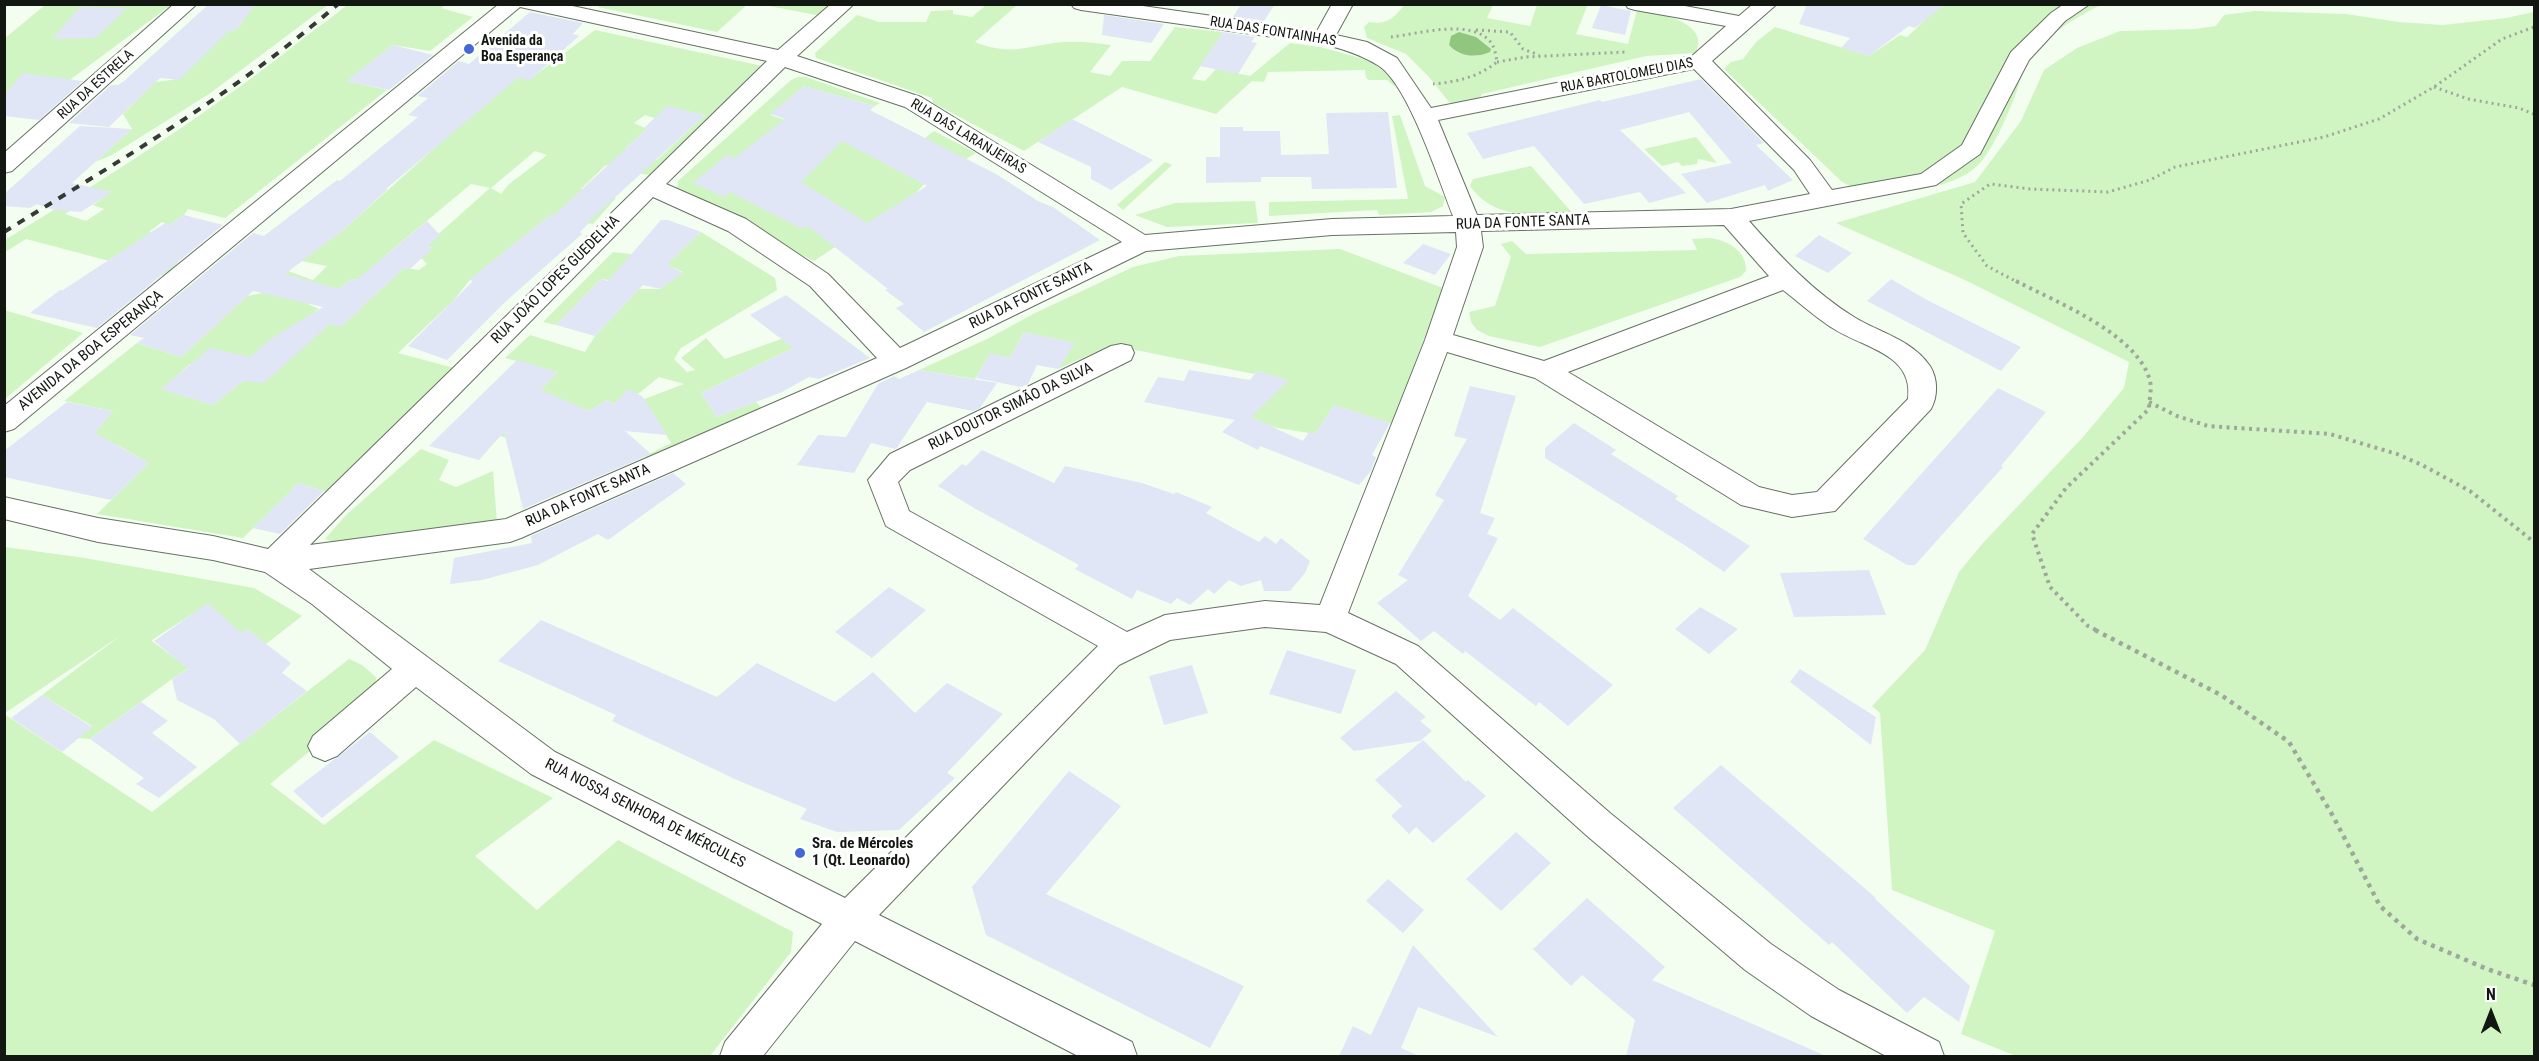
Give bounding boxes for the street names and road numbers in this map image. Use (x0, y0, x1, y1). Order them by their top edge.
street label: RUA DAS FONTAINHAS (1209, 14, 1337, 50)
street label: RUA DA ESTRELA (55, 47, 137, 123)
street label: RUA BARTOLOMEU DIAS (1559, 55, 1695, 97)
street label: RUA DAS LARANJEIRAS (907, 96, 1029, 178)
street label: RUA JOÃO LOPES GUEDELHA (488, 212, 624, 348)
street label: RUA DA FONTE SANTA (1456, 212, 1590, 234)
street label: RUA DA FONTE SANTA (967, 258, 1095, 334)
street label: AVENIDA DA BOA ESPERANÇA (15, 287, 167, 415)
street label: RUA DOUTOR SIMÃO DA SILVA (926, 359, 1096, 455)
street label: RUA DA FONTE SANTA (523, 460, 653, 532)
street label: RUA NOSSA SENHORA DE MÉRCULES (542, 755, 748, 873)

